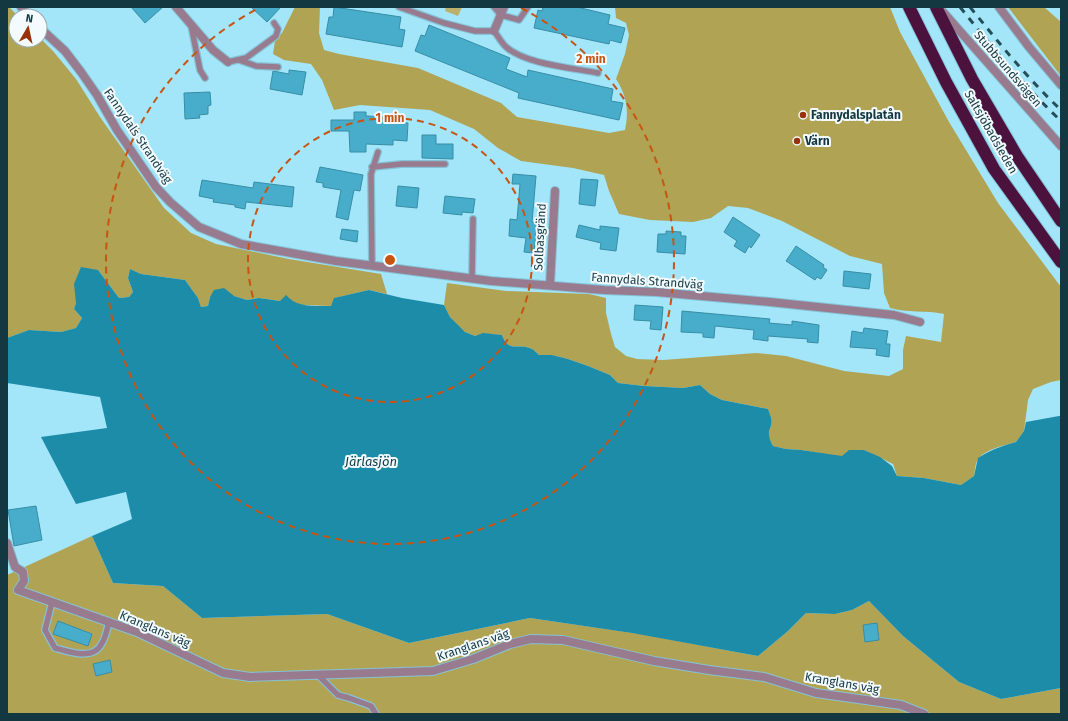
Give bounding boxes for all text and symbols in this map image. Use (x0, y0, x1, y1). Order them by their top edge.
north arrow (8, 8, 48, 48)
text: N (25, 12, 34, 26)
street label: Stubbsundsvägen (971, 28, 1045, 110)
text: 2 min (576, 52, 606, 66)
street label: Fannydals Strandväg (101, 86, 175, 187)
street label: Saltsjöbadsleden (961, 88, 1021, 176)
place label: Fannydalsplatån (811, 108, 901, 122)
marker: Fannydalsplatån (798, 110, 808, 120)
text: 1 min (376, 111, 404, 125)
place label: Värn (804, 134, 830, 148)
marker: Värn (792, 136, 802, 146)
street label: Solbasgränd (531, 203, 549, 271)
centre of rings (383, 253, 397, 267)
street label: Fannydals Strandväg (591, 270, 704, 292)
water label: Järlasjön (344, 454, 397, 469)
street label: Kranglans väg (118, 608, 193, 650)
street label: Kranglans väg (435, 626, 512, 664)
street label: Kranglans väg (804, 670, 881, 697)

